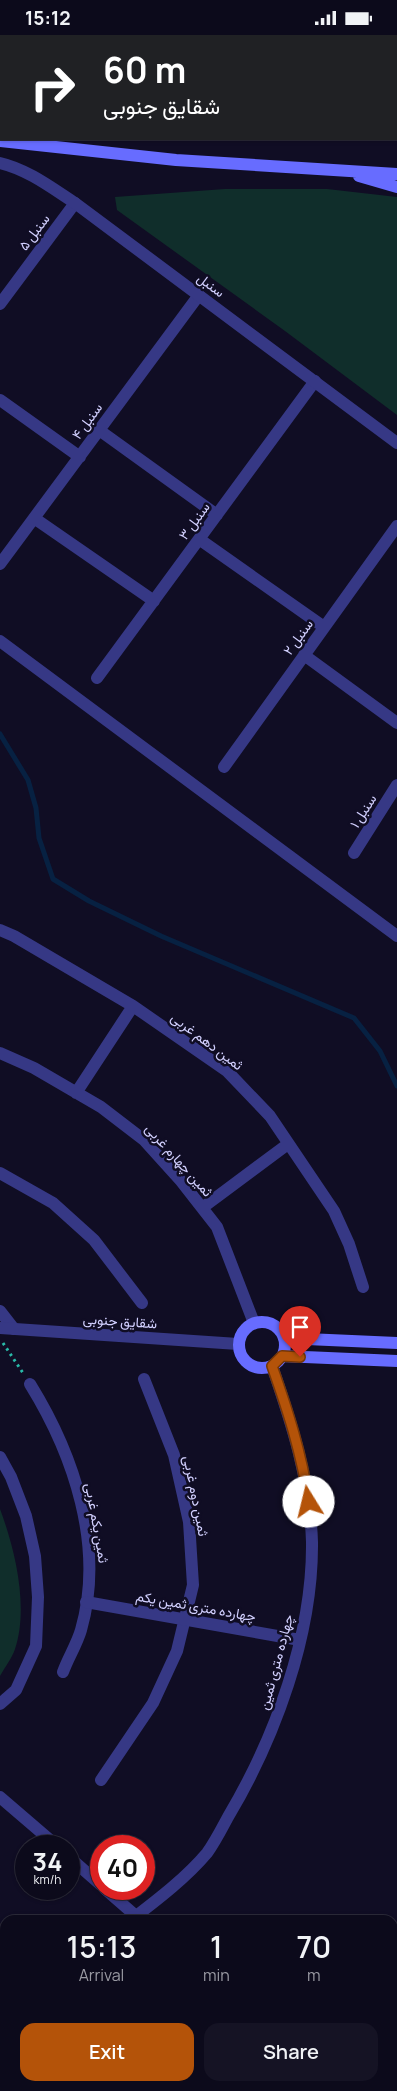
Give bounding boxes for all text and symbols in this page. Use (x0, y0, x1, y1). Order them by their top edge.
text: 15:12 (25, 5, 71, 31)
text: 60 m (103, 46, 186, 94)
icon: right (20, 55, 85, 120)
text: شقایق جنوبی (103, 91, 220, 121)
street label: سنبل ۵ (14, 210, 54, 254)
street label: سنبل (194, 268, 229, 301)
street label: سنبل ۴ (67, 399, 106, 443)
street label: سنبل ۳ (174, 498, 214, 543)
street label: سنبل ۲ (278, 615, 317, 659)
street label: سنبل ۱ (345, 790, 380, 831)
street label: ثمین دهم غربی (167, 1007, 247, 1074)
street label: ثمین چهارم غربی (141, 1119, 217, 1201)
pin (279, 1306, 321, 1357)
street label: شقایق جنوبی (82, 1308, 158, 1333)
icon: arrive (286, 1313, 314, 1341)
street label: ثمین دوم غربی (179, 1454, 214, 1538)
position arrow (282, 1475, 334, 1527)
street label: ثمین یکم غربی (81, 1481, 114, 1564)
street label: چهارده متری ثمین یکم (134, 1586, 258, 1626)
street label: چهارده متری ثمین (254, 1612, 298, 1712)
speed limit sign: 40 (90, 1835, 155, 1900)
text: 34 (33, 1844, 62, 1879)
text: km/h (34, 1871, 61, 1888)
text: 15:13 (67, 1926, 136, 1967)
text: 1 (210, 1926, 223, 1967)
text: 70 (296, 1926, 331, 1967)
text: Arrival (79, 1964, 124, 1986)
text: min (203, 1964, 230, 1986)
text: m (307, 1964, 321, 1986)
button: Exit (20, 2023, 194, 2081)
button: Share (204, 2023, 378, 2081)

